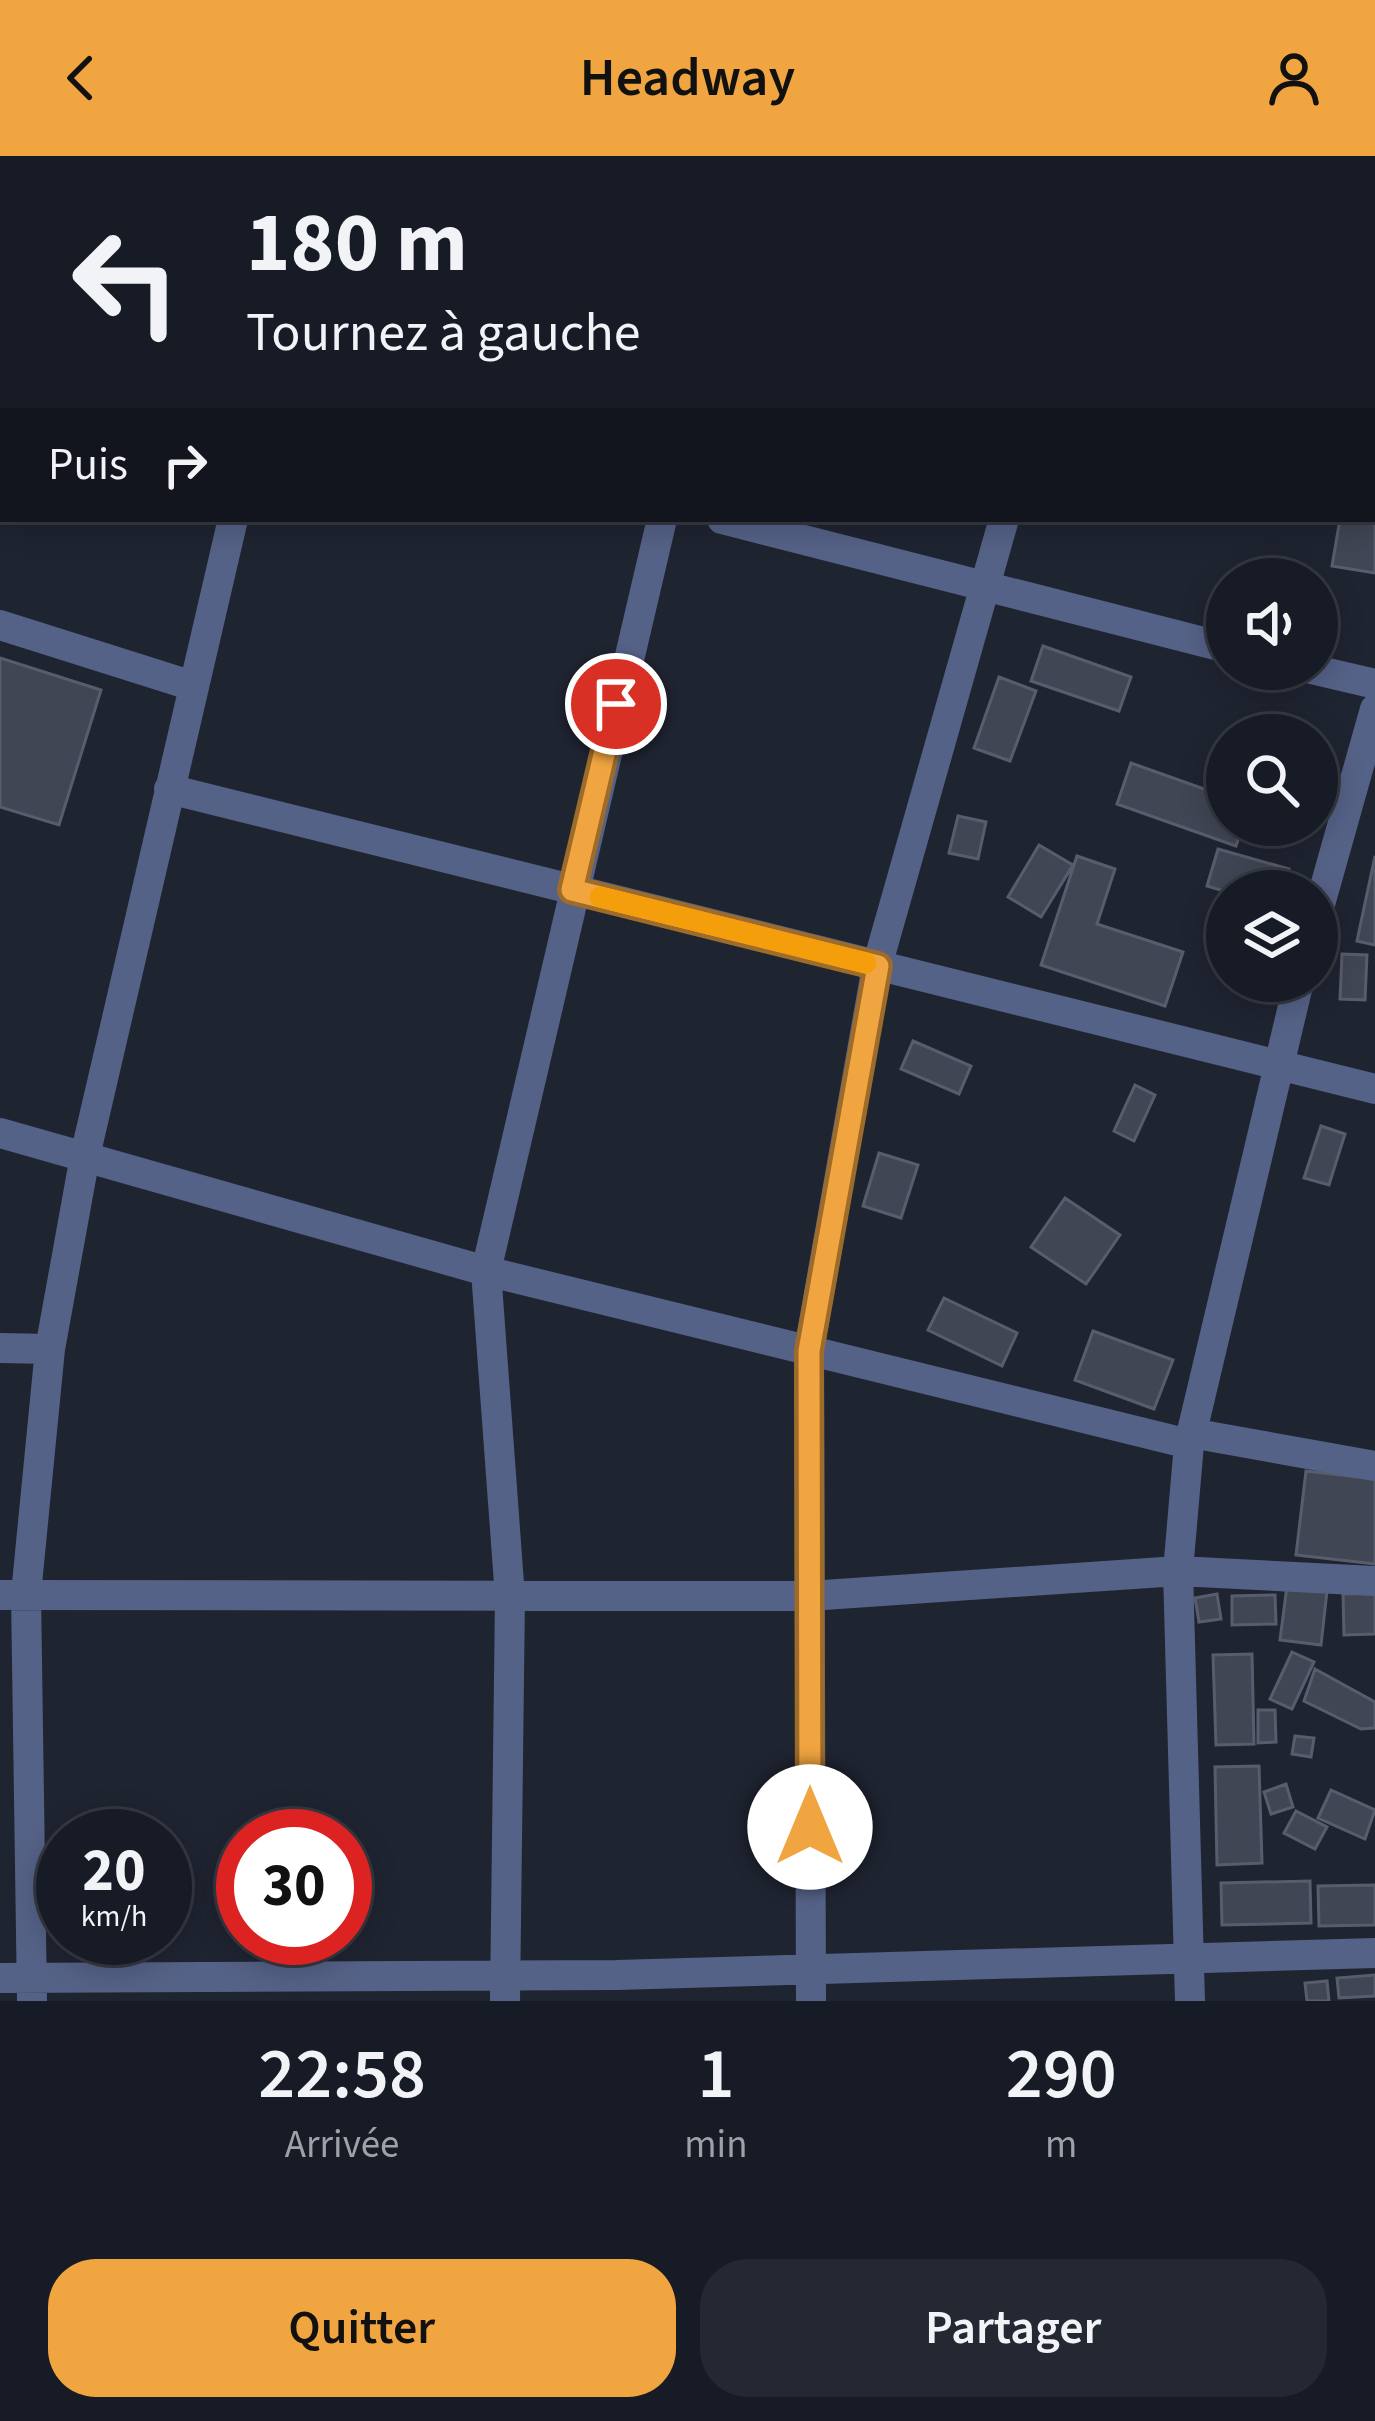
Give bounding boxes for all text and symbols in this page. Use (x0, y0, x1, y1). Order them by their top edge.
text: Headway (580, 40, 795, 117)
icon: back (48, 45, 114, 111)
icon: person (1261, 45, 1327, 111)
text: 180 m (246, 184, 468, 304)
icon: left (48, 204, 204, 360)
text: Tournez à gauche (246, 295, 641, 372)
icon: right (152, 432, 218, 498)
text: Puis (48, 433, 128, 497)
map controls (1206, 558, 1338, 1002)
button: sound (1206, 558, 1338, 690)
pin (565, 653, 667, 755)
icon: arrive (583, 671, 649, 737)
button: search (1206, 714, 1338, 846)
button: layers (1206, 870, 1338, 1002)
position arrow (747, 1764, 873, 1890)
speed limit sign: 30 (216, 1809, 372, 1965)
text: 20 (82, 1829, 146, 1914)
text: km/h (81, 1895, 147, 1938)
text: 22:58 (258, 2023, 426, 2126)
text: 1 (697, 2023, 734, 2126)
text: 290 (1006, 2023, 1117, 2126)
text: Arrivée (285, 2117, 399, 2173)
text: min (684, 2117, 748, 2173)
text: m (1045, 2117, 1077, 2173)
button: Quitter (48, 2259, 676, 2397)
button: Partager (700, 2259, 1327, 2397)

